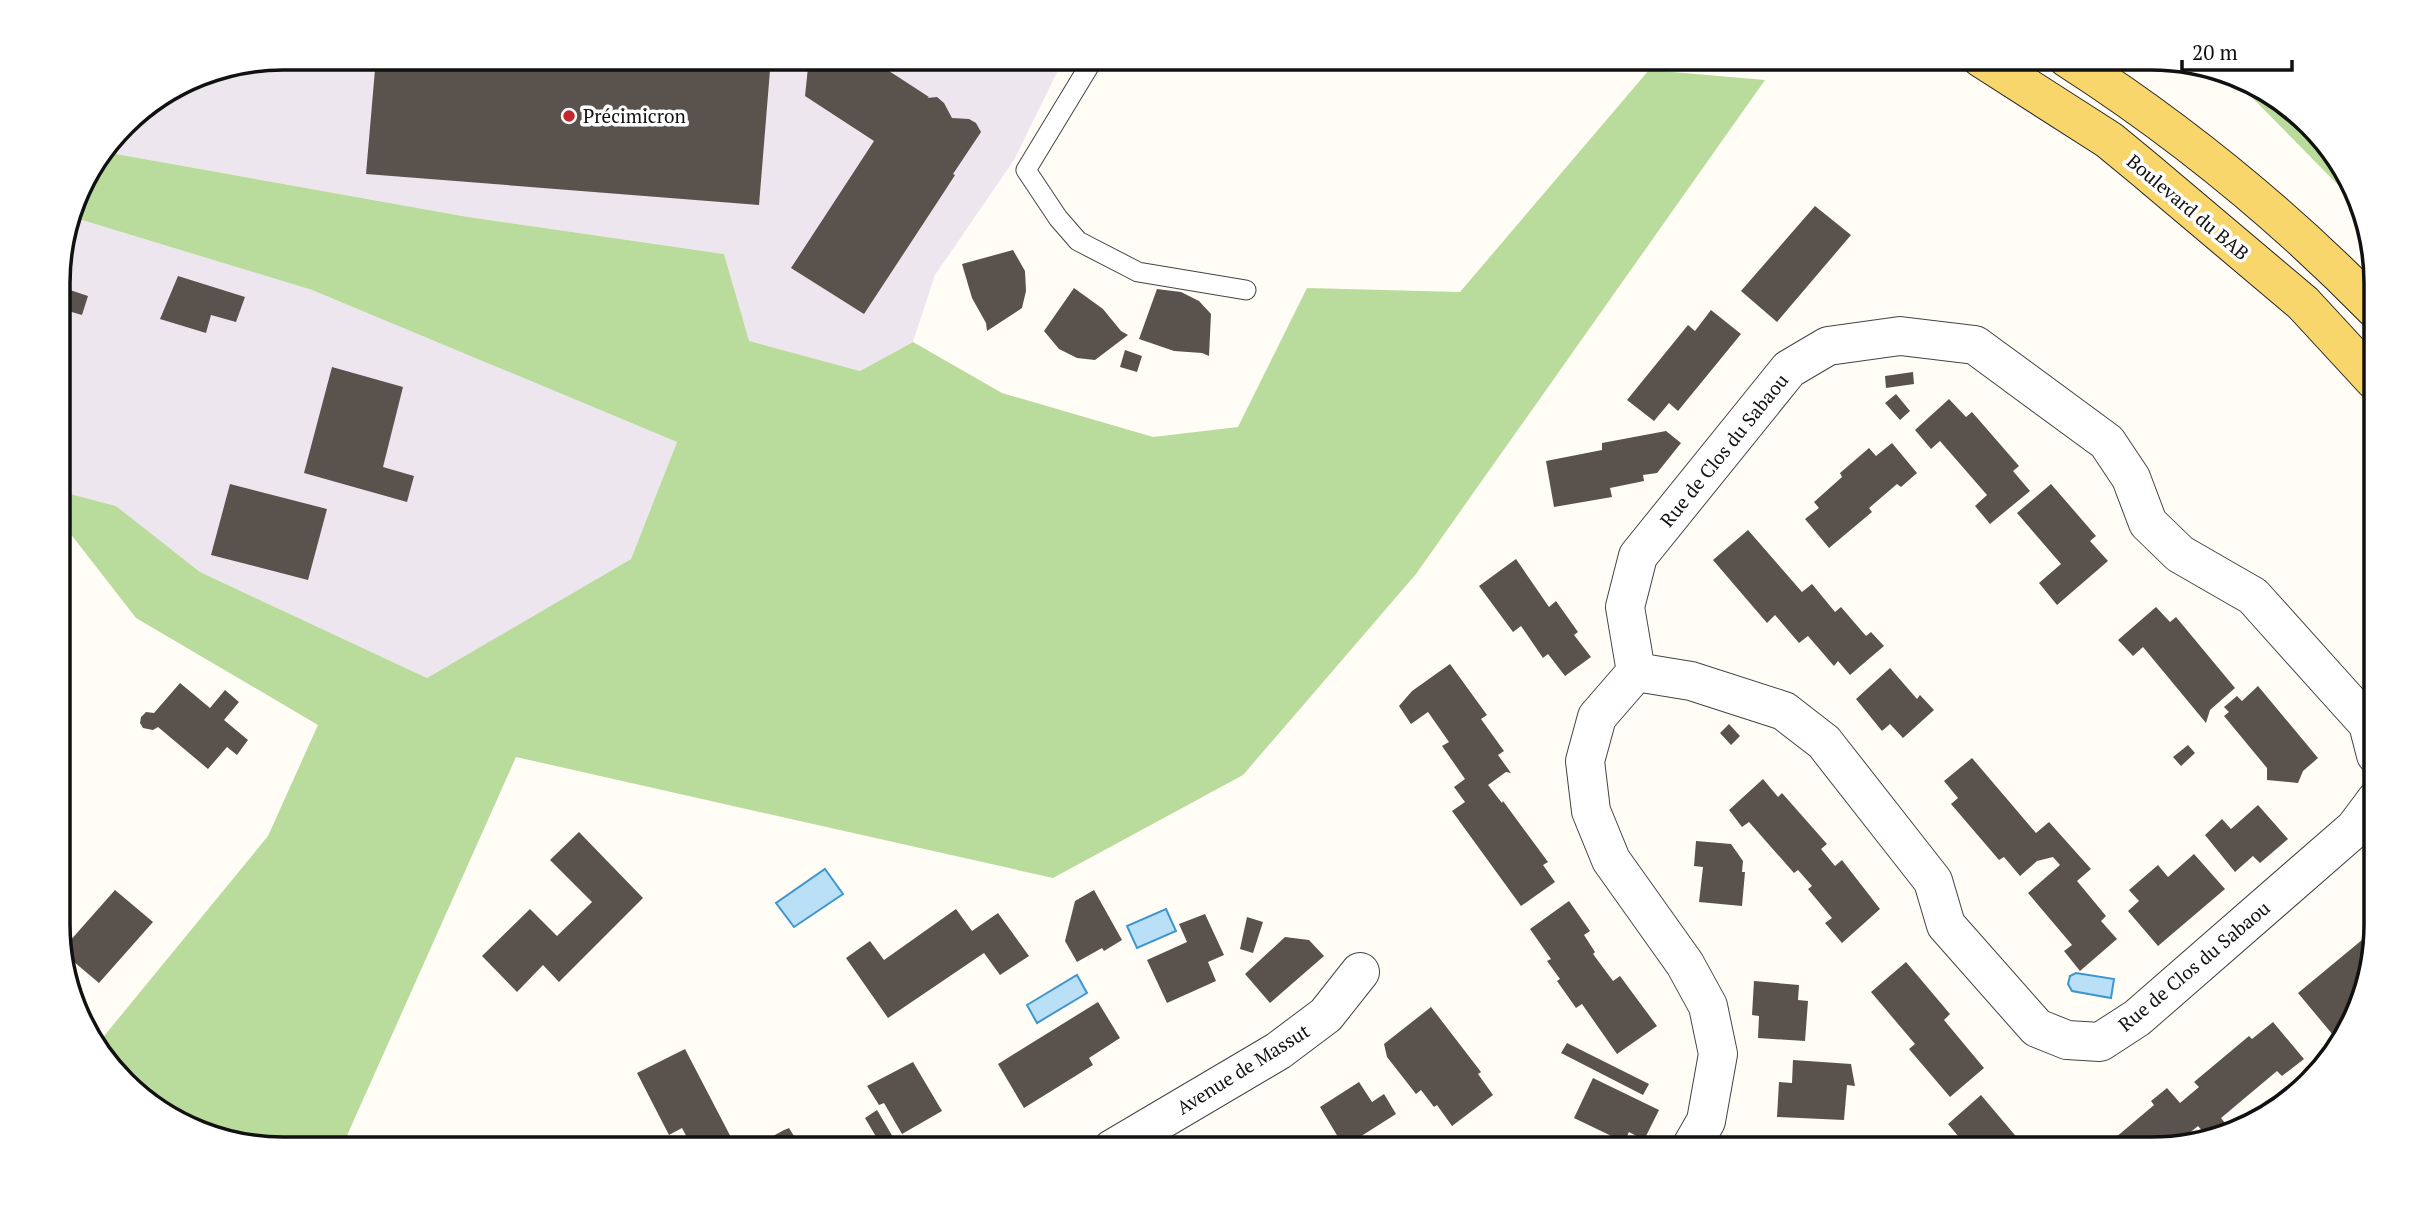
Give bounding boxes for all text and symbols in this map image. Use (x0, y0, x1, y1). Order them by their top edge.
scale bar (2182, 28, 2292, 72)
text: 20 m (2192, 38, 2238, 66)
place label: Précimicron (583, 103, 686, 128)
marker: Précimicron (561, 108, 577, 124)
street label: Boulevard du BAB (2122, 148, 2255, 265)
street label: Rue de Clos du Sabaou (1654, 368, 1793, 532)
street label: Rue de Clos du Sabaou (2113, 895, 2275, 1036)
street label: Avenue de Massut (1172, 1018, 1314, 1119)

